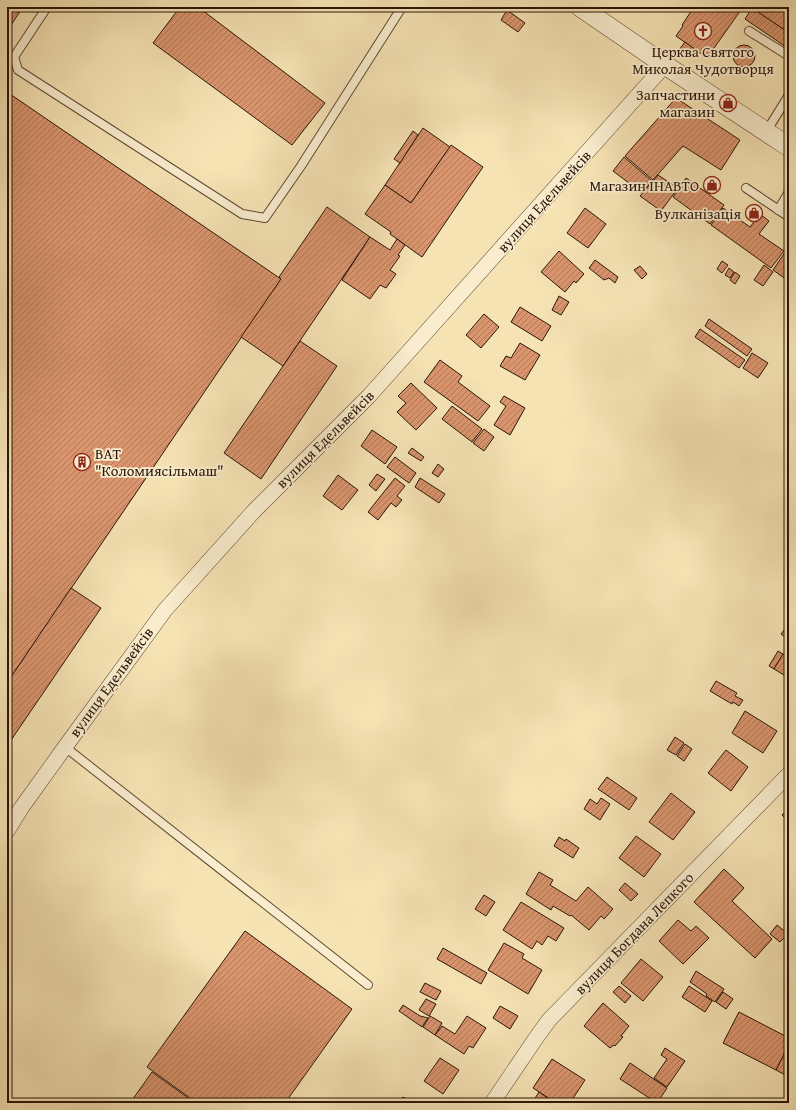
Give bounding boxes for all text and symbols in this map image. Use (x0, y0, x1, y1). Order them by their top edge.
church icon: Церква Святого Миколая Чудотворця (693, 21, 713, 41)
place label: Церква Святого Миколая Чудотворця (632, 41, 774, 79)
place label: Запчастини магазин (636, 84, 715, 122)
shop icon: Запчастини магазин (718, 93, 738, 113)
street label: вулиця Едельвейсів (492, 145, 596, 257)
place label: Магазин ІНАВТО (589, 175, 699, 196)
shop icon: Магазин ІНАВТО (702, 175, 722, 195)
place label: Вулканізація (655, 203, 741, 224)
shop icon: Вулканізація (744, 203, 764, 223)
street label: вулиця Едельвейсів (271, 385, 379, 493)
place label: ВАТ "Коломиясільмаш" (95, 443, 224, 481)
building icon: ВАТ "Коломиясільмаш" (72, 452, 92, 472)
street label: вулиця Едельвейсів (64, 623, 158, 741)
street label: вулиця Богдана Лепкого (570, 867, 698, 999)

